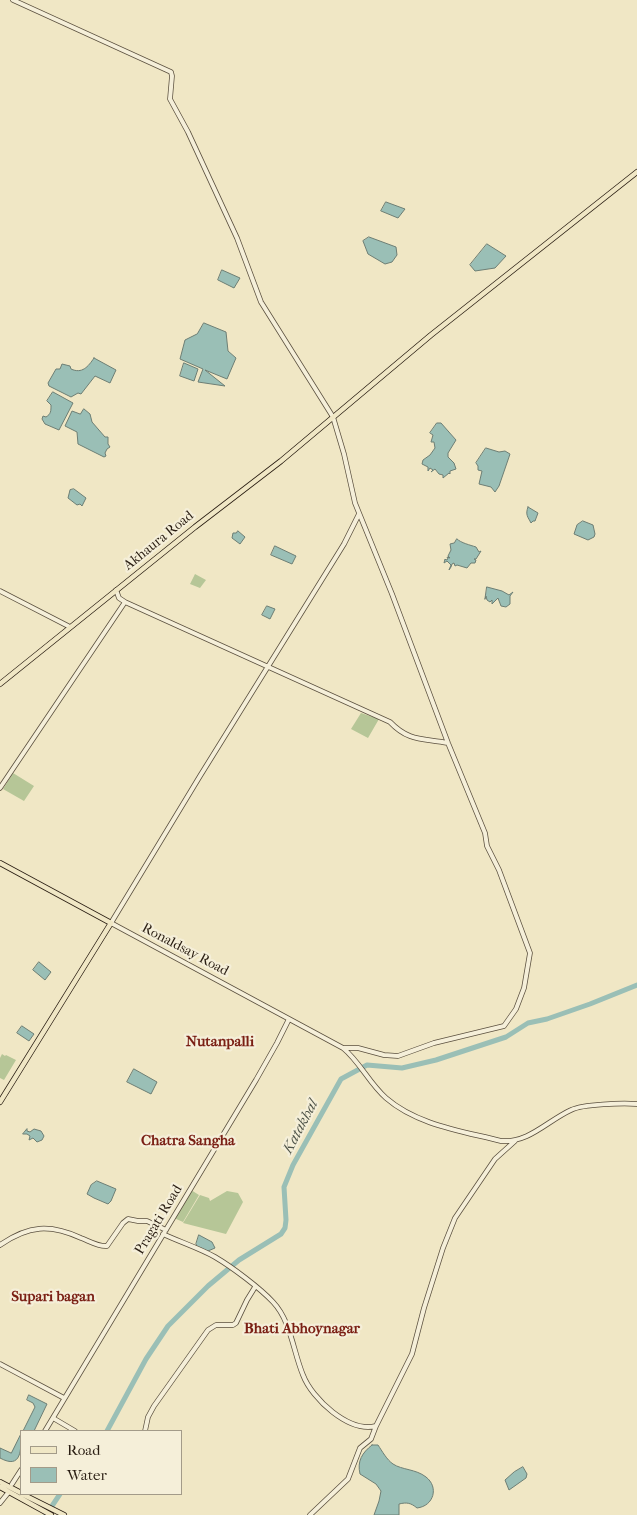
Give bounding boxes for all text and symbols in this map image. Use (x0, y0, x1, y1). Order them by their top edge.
street label: Akhaura Road (121, 508, 197, 574)
street label: Ronaldsay Road (139, 920, 231, 980)
district label: Nutanpalli (186, 1033, 254, 1051)
water label: Katakhal (279, 1097, 323, 1157)
district label: Chatra Sangha (141, 1132, 235, 1150)
street label: Pragati Road (132, 1182, 186, 1258)
district label: Supari bagan (11, 1288, 95, 1306)
district label: Bhati Abhoynagar (244, 1320, 360, 1338)
legend (20, 1430, 182, 1495)
text: Road (67, 1441, 100, 1459)
text: Water (67, 1466, 107, 1484)

